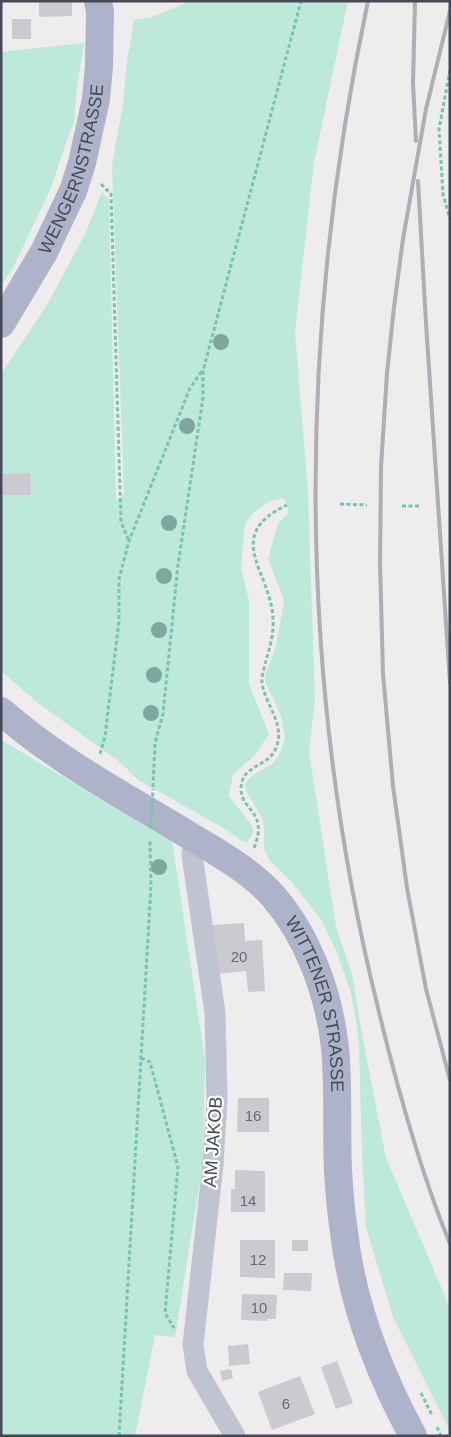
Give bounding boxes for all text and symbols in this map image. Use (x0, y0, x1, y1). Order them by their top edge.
street label: WENGERNSTRASSE (35, 83, 107, 257)
street label: WITTENER STRASSE (281, 913, 347, 1092)
house number: 20 (231, 948, 247, 965)
street label: AM JAKOB (200, 1096, 226, 1188)
house number: 16 (245, 1107, 261, 1124)
house number: 14 (240, 1192, 256, 1209)
house number: 12 (250, 1251, 266, 1268)
house number: 10 (251, 1299, 267, 1316)
house number: 6 (282, 1395, 290, 1412)

